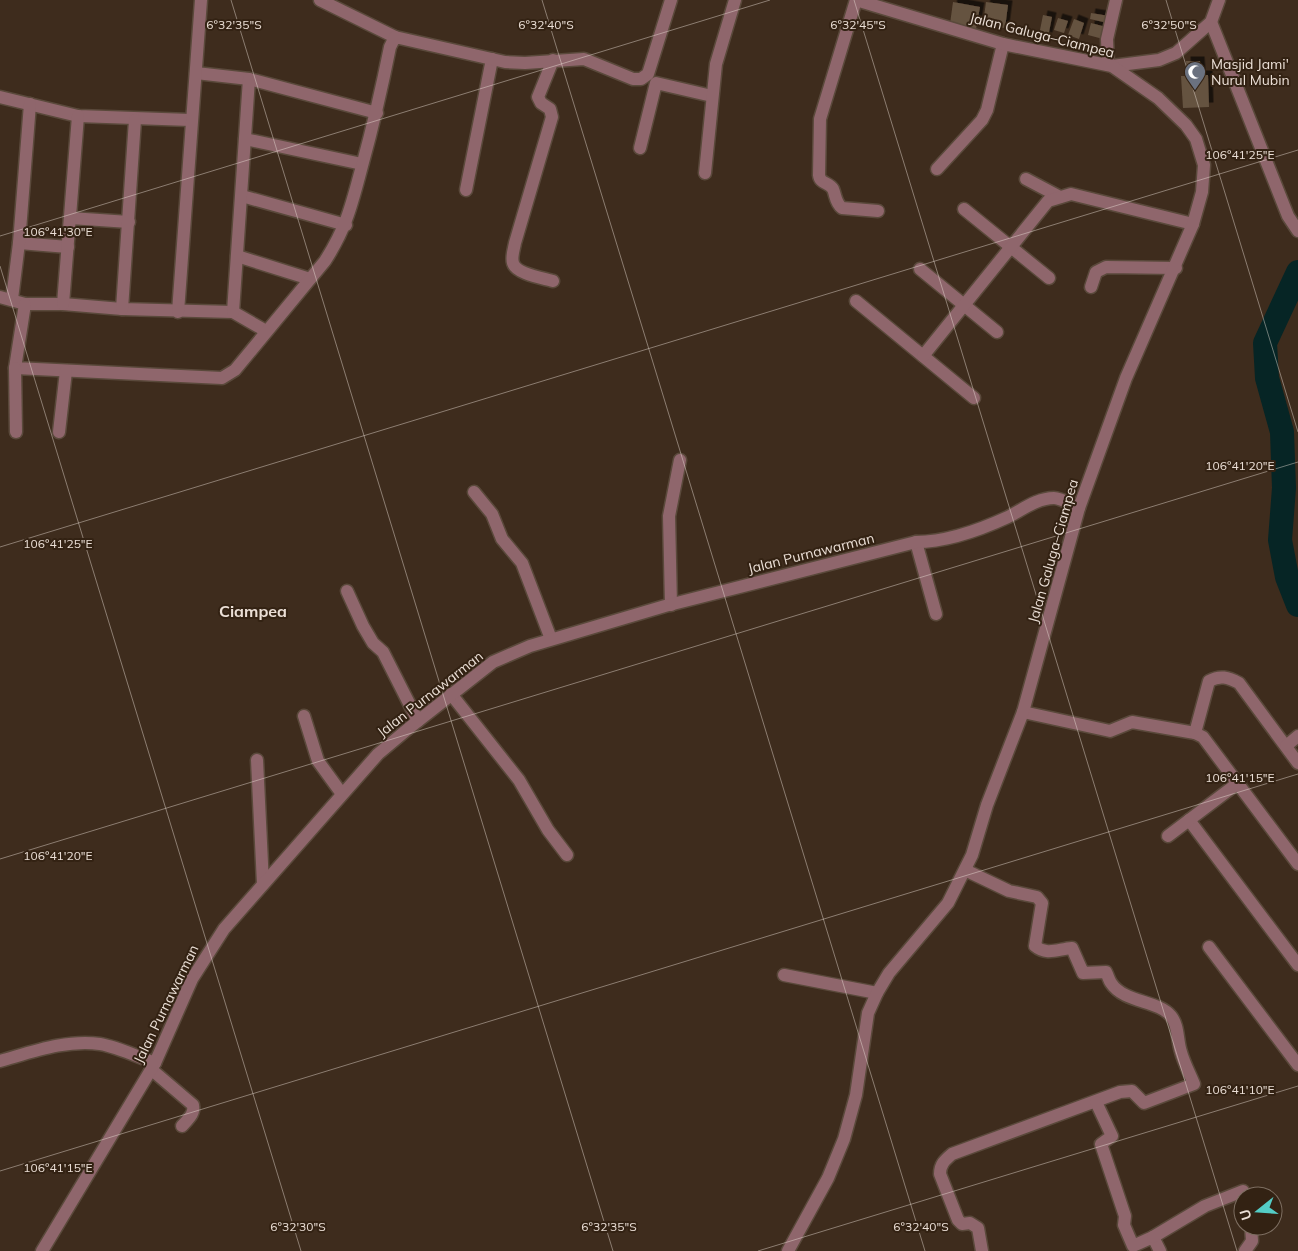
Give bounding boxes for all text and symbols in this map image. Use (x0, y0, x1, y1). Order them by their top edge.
street label: Jalan Galuga–Ciampea (968, 8, 1116, 62)
text: 6°32'35"S (206, 17, 262, 32)
text: 6°32'40"S (518, 17, 574, 32)
text: 6°32'45"S (830, 17, 886, 32)
text: 6°32'50"S (1141, 17, 1197, 32)
place label: Masjid Jami' Nurul Mubin (1211, 55, 1290, 89)
mosque icon: Masjid Jami' Nurul Mubin (1183, 60, 1207, 91)
text: 106°41'25"E (1205, 147, 1275, 162)
text: 106°41'30"E (23, 224, 93, 239)
text: 106°41'20"E (1205, 458, 1275, 473)
street label: Jalan Galuga–Ciampea (1024, 477, 1082, 625)
street label: Jalan Purnawarman (746, 529, 876, 577)
text: 106°41'25"E (23, 536, 93, 551)
district label: Ciampea (219, 601, 287, 621)
street label: Jalan Purnawarman (373, 647, 487, 741)
text: 106°41'15"E (1205, 770, 1275, 785)
text: 106°41'20"E (23, 848, 93, 863)
street label: Jalan Purnawarman (129, 942, 203, 1066)
text: 106°41'10"E (1205, 1082, 1275, 1097)
text: 106°41'15"E (23, 1160, 93, 1175)
north arrow (1233, 1186, 1283, 1236)
text: U (1235, 1207, 1256, 1222)
text: 6°32'30"S (270, 1219, 326, 1234)
text: 6°32'35"S (581, 1219, 637, 1234)
text: 6°32'40"S (893, 1219, 949, 1234)

